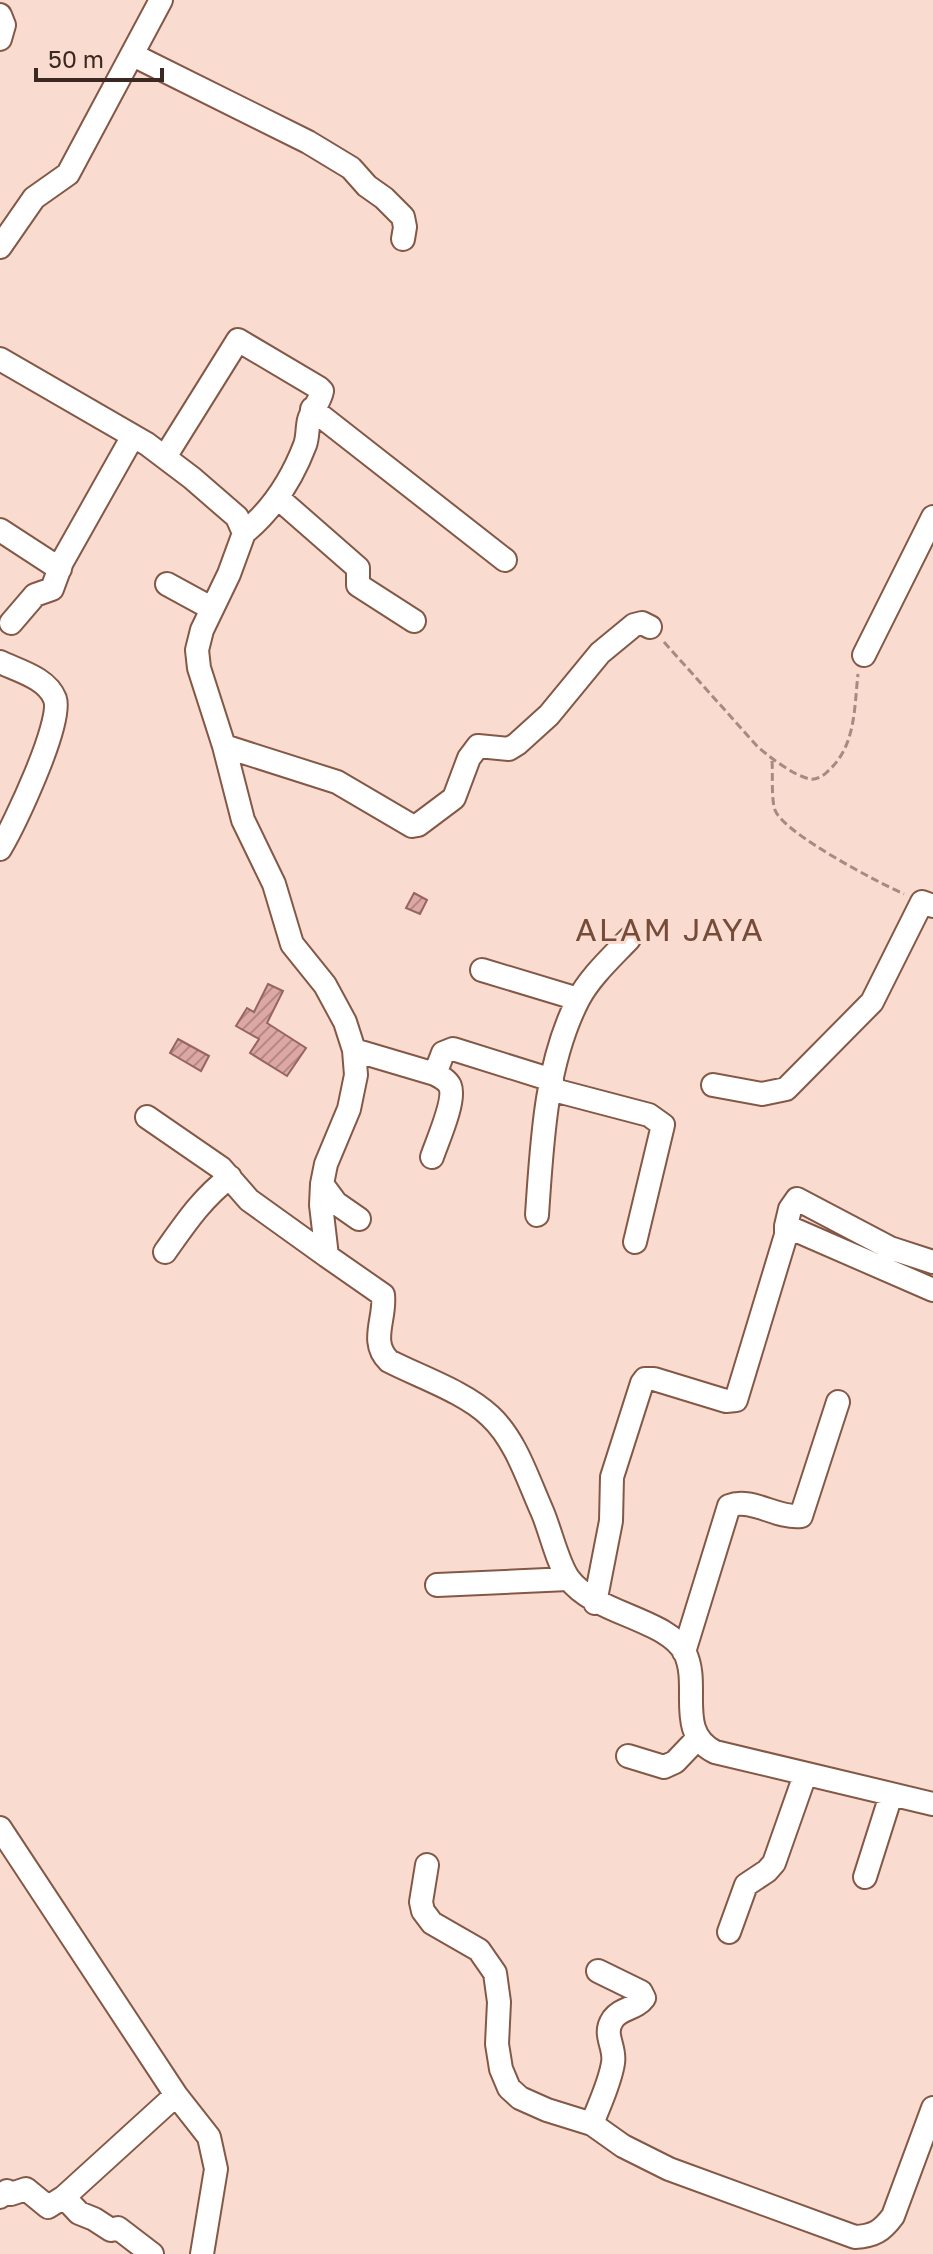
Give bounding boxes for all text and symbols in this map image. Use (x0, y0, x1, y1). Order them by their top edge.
scale bar (36, 32, 162, 82)
text: 50 m (48, 44, 104, 73)
district label: ALAM JAYA (575, 910, 765, 948)

